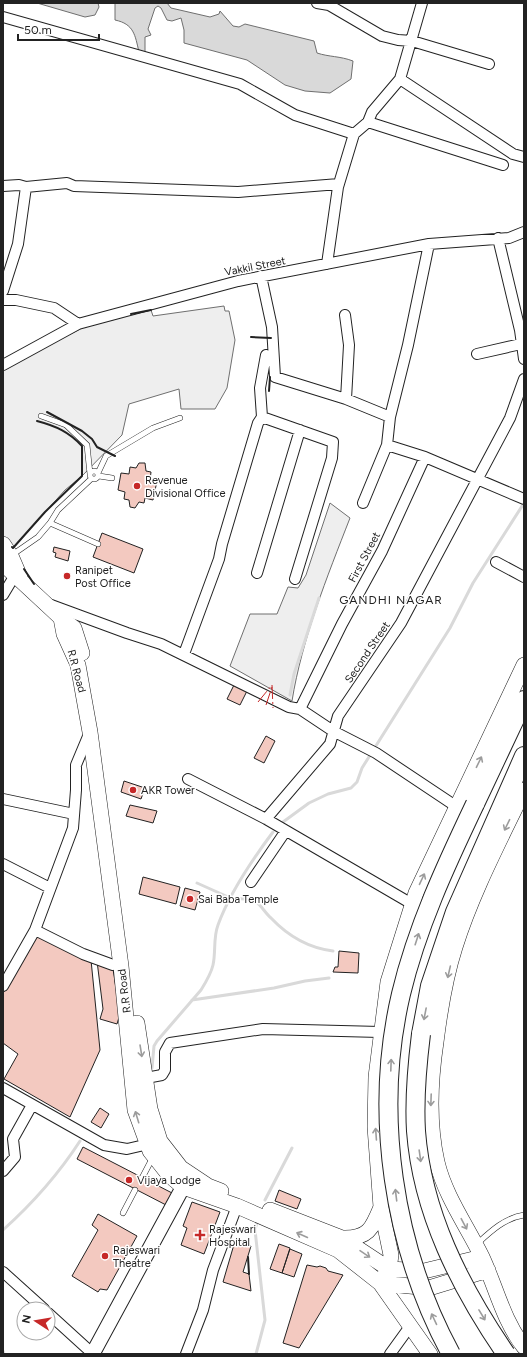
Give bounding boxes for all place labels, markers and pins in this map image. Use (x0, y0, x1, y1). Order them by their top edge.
place label: Revenue Divisional Office (145, 474, 226, 500)
marker: Revenue Divisional Office (132, 481, 142, 491)
place label: Ranipet Post Office (75, 564, 131, 590)
marker: Ranipet Post Office (62, 571, 72, 581)
place label: AKR Tower (141, 784, 195, 797)
marker: AKR Tower (128, 785, 138, 795)
place label: Sai Baba Temple (198, 893, 278, 906)
marker: Sai Baba Temple (185, 894, 195, 904)
place label: Vijaya Lodge (137, 1174, 201, 1187)
marker: Vijaya Lodge (124, 1175, 134, 1185)
place label: Rajeswari Hospital (209, 1223, 256, 1249)
marker: Rajeswari Hospital (194, 1229, 206, 1241)
place label: Rajeswari Theatre (113, 1244, 160, 1270)
marker: Rajeswari Theatre (100, 1251, 110, 1261)

